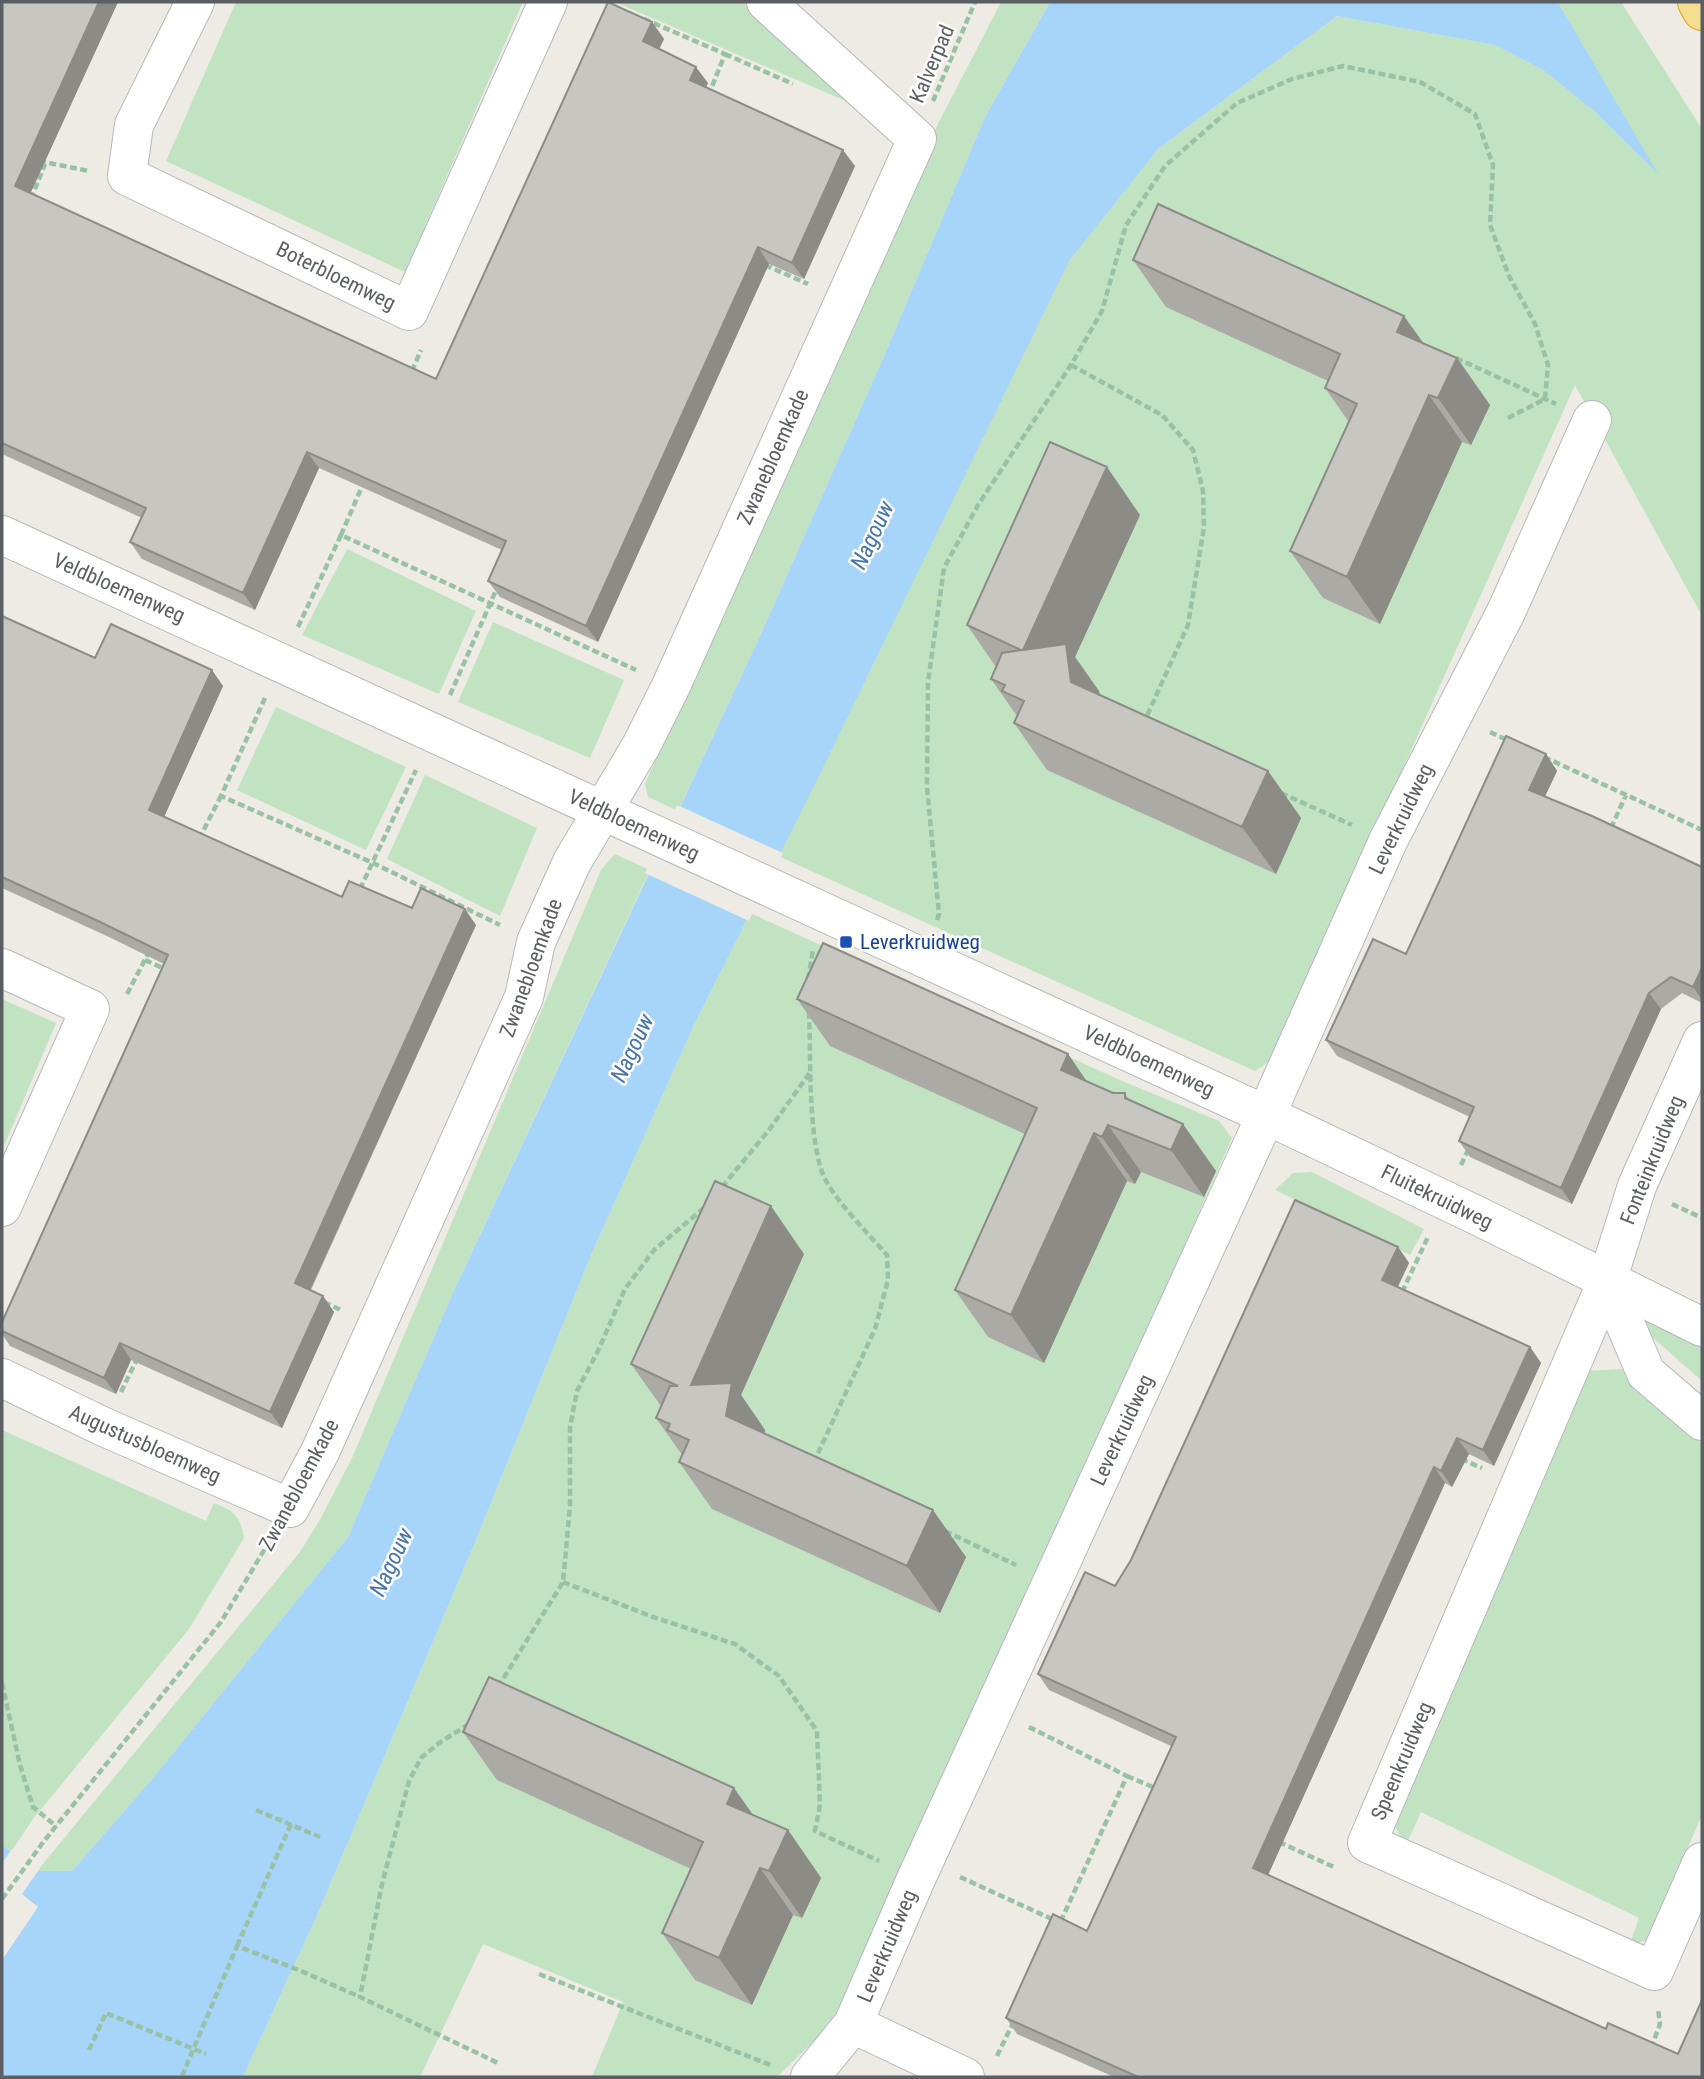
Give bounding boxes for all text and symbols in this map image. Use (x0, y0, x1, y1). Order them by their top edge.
street label: Kalverpad (905, 21, 959, 107)
street label: Boterbloemweg (272, 237, 400, 315)
street label: Zwanebloemkade (732, 385, 814, 528)
water label: Nagouw (845, 496, 900, 574)
street label: Veldbloemenweg (49, 548, 189, 628)
street label: Leverkruidweg (1364, 760, 1438, 878)
street label: Veldbloemenweg (565, 784, 703, 866)
street label: Zwanebloemkade (495, 895, 567, 1041)
place label: Leverkruidweg (860, 930, 980, 954)
marker: Leverkruidweg (838, 934, 854, 950)
water label: Nagouw (605, 1009, 660, 1087)
street label: Veldbloemenweg (1080, 1020, 1218, 1102)
street label: Fonteinkruidweg (1615, 1092, 1689, 1228)
street label: Fluitekruidweg (1377, 1160, 1497, 1234)
street label: Leverkruidweg (1086, 1371, 1158, 1489)
street label: Augustusbloemweg (65, 1400, 225, 1488)
street label: Zwanebloemkade (254, 1415, 344, 1555)
water label: Nagouw (364, 1523, 419, 1601)
street label: Speenkruidweg (1366, 1698, 1438, 1824)
street label: Leverkruidweg (853, 1886, 921, 2006)

